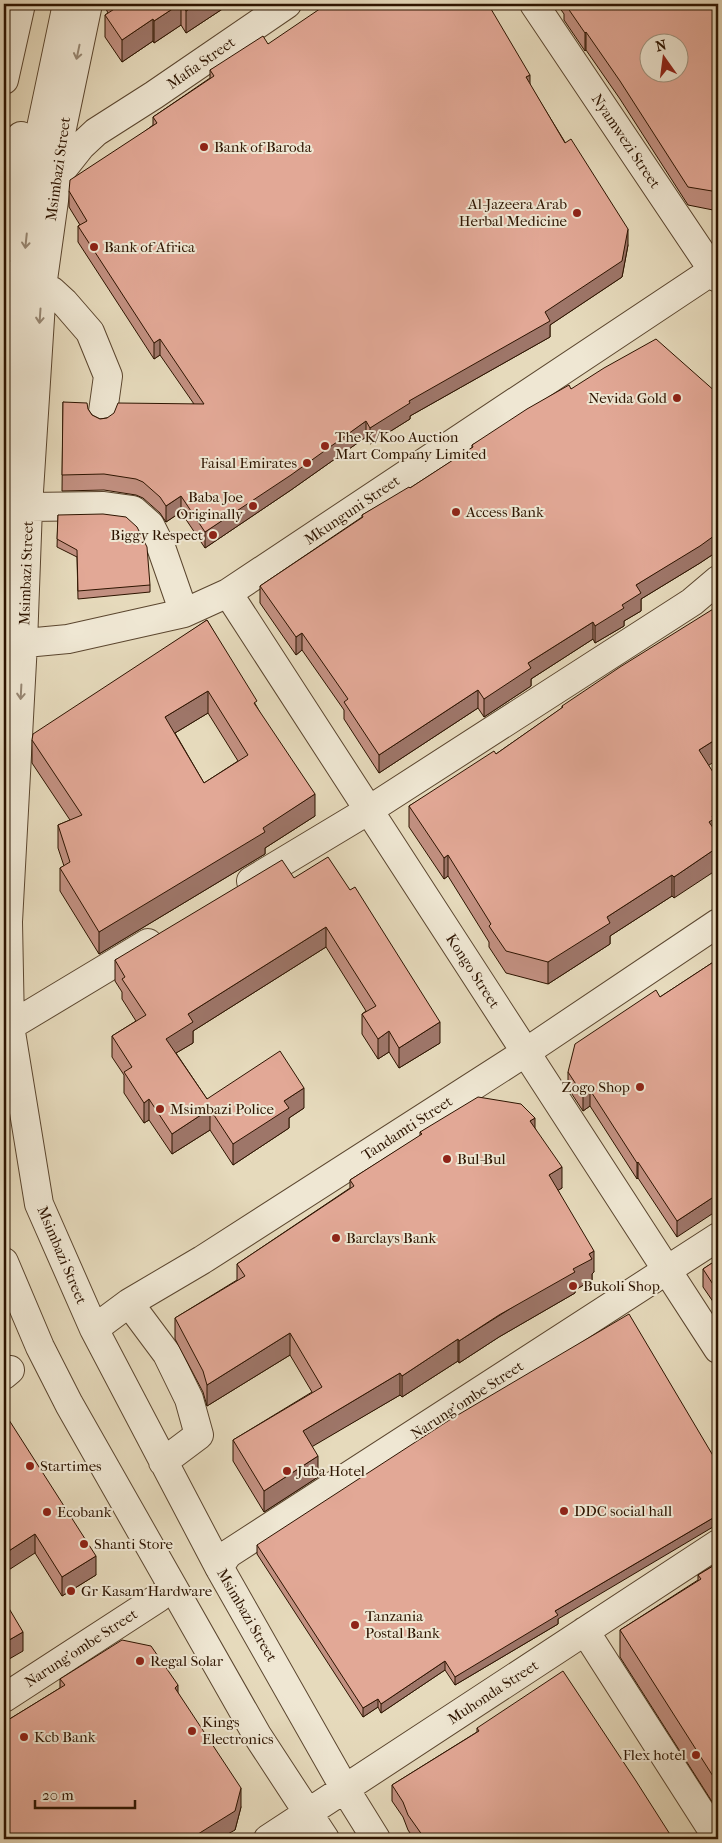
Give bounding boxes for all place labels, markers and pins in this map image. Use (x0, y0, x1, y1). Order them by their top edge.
place label: Bank of Baroda (214, 138, 313, 156)
marker: Bank of Baroda (198, 141, 210, 153)
place label: Al-Jazeera Arab Herbal Medicine (459, 195, 568, 230)
marker: Al-Jazeera Arab Herbal Medicine (571, 207, 583, 219)
place label: Bank of Africa (104, 238, 196, 256)
marker: Bank of Africa (88, 241, 100, 253)
place label: Nevida Gold (588, 389, 668, 407)
marker: Nevida Gold (671, 392, 683, 404)
place label: The K/Koo Auction Mart Company Limited (335, 428, 487, 463)
marker: The K/Koo Auction Mart Company Limited (319, 440, 331, 452)
place label: Faisal Emirates (200, 454, 297, 472)
marker: Faisal Emirates (301, 457, 313, 469)
place label: Baba Joe Originally (176, 488, 244, 523)
marker: Baba Joe Originally (247, 500, 259, 512)
place label: Access Bank (465, 503, 544, 521)
marker: Access Bank (450, 506, 462, 518)
place label: Biggy Respect (110, 526, 204, 544)
marker: Biggy Respect (207, 529, 219, 541)
place label: Zogo Shop (562, 1078, 630, 1096)
marker: Zogo Shop (634, 1081, 646, 1093)
place label: Msimbazi Police (170, 1100, 274, 1118)
marker: Msimbazi Police (154, 1103, 166, 1115)
place label: Bul-Bul (457, 1150, 506, 1168)
marker: Bul-Bul (441, 1153, 453, 1165)
place label: Barclays Bank (346, 1229, 437, 1247)
marker: Barclays Bank (330, 1232, 342, 1244)
place label: Bukoli Shop (583, 1277, 660, 1295)
marker: Bukoli Shop (567, 1280, 579, 1292)
place label: Startimes (40, 1457, 102, 1475)
marker: Startimes (24, 1460, 36, 1472)
place label: Juba Hotel (296, 1462, 365, 1480)
marker: Juba Hotel (281, 1465, 293, 1477)
place label: DDC social hall (574, 1502, 672, 1520)
place label: Ecobank (57, 1503, 112, 1521)
marker: DDC social hall (558, 1505, 570, 1517)
marker: Ecobank (41, 1506, 53, 1518)
place label: Shanti Store (94, 1535, 174, 1553)
marker: Shanti Store (78, 1538, 90, 1550)
place label: Gr Kasam Hardware (81, 1582, 213, 1600)
marker: Gr Kasam Hardware (65, 1585, 77, 1597)
place label: Tanzania Postal Bank (365, 1607, 440, 1642)
marker: Tanzania Postal Bank (349, 1619, 361, 1631)
place label: Regal Solar (150, 1652, 224, 1670)
marker: Regal Solar (134, 1655, 146, 1667)
place label: Kings Electronics (202, 1713, 274, 1748)
marker: Kings Electronics (186, 1725, 198, 1737)
place label: Kcb Bank (34, 1728, 96, 1746)
marker: Kcb Bank (18, 1731, 30, 1743)
place label: Flex hotel (623, 1746, 686, 1764)
marker: Flex hotel (690, 1749, 702, 1761)

